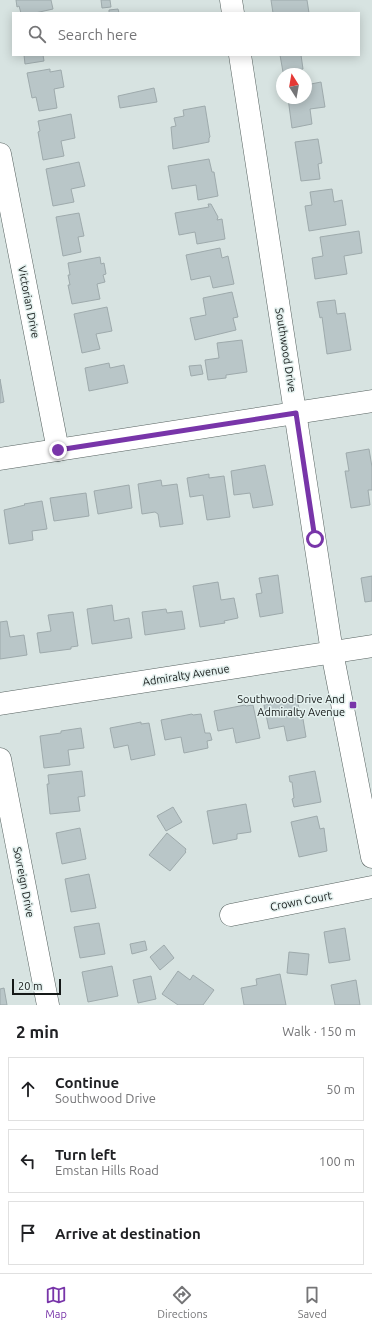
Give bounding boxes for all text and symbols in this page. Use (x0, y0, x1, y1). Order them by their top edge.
search box (12, 12, 360, 56)
icon: search (26, 23, 48, 45)
text: Search here (58, 26, 137, 43)
north arrow (276, 68, 312, 104)
street label: Victorian Drive (16, 265, 42, 339)
street label: Southwood Drive (273, 307, 299, 393)
route end (49, 441, 67, 459)
route start (306, 530, 324, 548)
street label: Admiralty Avenue (142, 662, 230, 688)
place label: Southwood Drive And Admiralty Avenue (237, 693, 345, 718)
marker: Southwood Drive And Admiralty Avenue (348, 700, 358, 710)
street label: Sovreign Drive (11, 846, 37, 918)
street label: Crown Court (269, 889, 334, 913)
scale bar (12, 977, 61, 996)
text: 20 m (18, 980, 42, 992)
text: 2 min (16, 1022, 59, 1041)
text: Walk · 150 m (282, 1024, 356, 1038)
text: Continue (55, 1074, 119, 1091)
icon: ahead (17, 1078, 39, 1100)
text: 50 m (326, 1082, 355, 1096)
text: Southwood Drive (55, 1091, 156, 1105)
text: Turn left (55, 1146, 116, 1163)
icon: left (17, 1150, 39, 1172)
text: 100 m (319, 1154, 355, 1168)
text: Emstan Hills Road (55, 1163, 159, 1177)
icon: arrive (17, 1222, 39, 1244)
text: Arrive at destination (55, 1225, 201, 1242)
tab: Map (45, 1284, 67, 1320)
tab: Directions (157, 1284, 207, 1320)
tab: Saved (298, 1284, 327, 1320)

